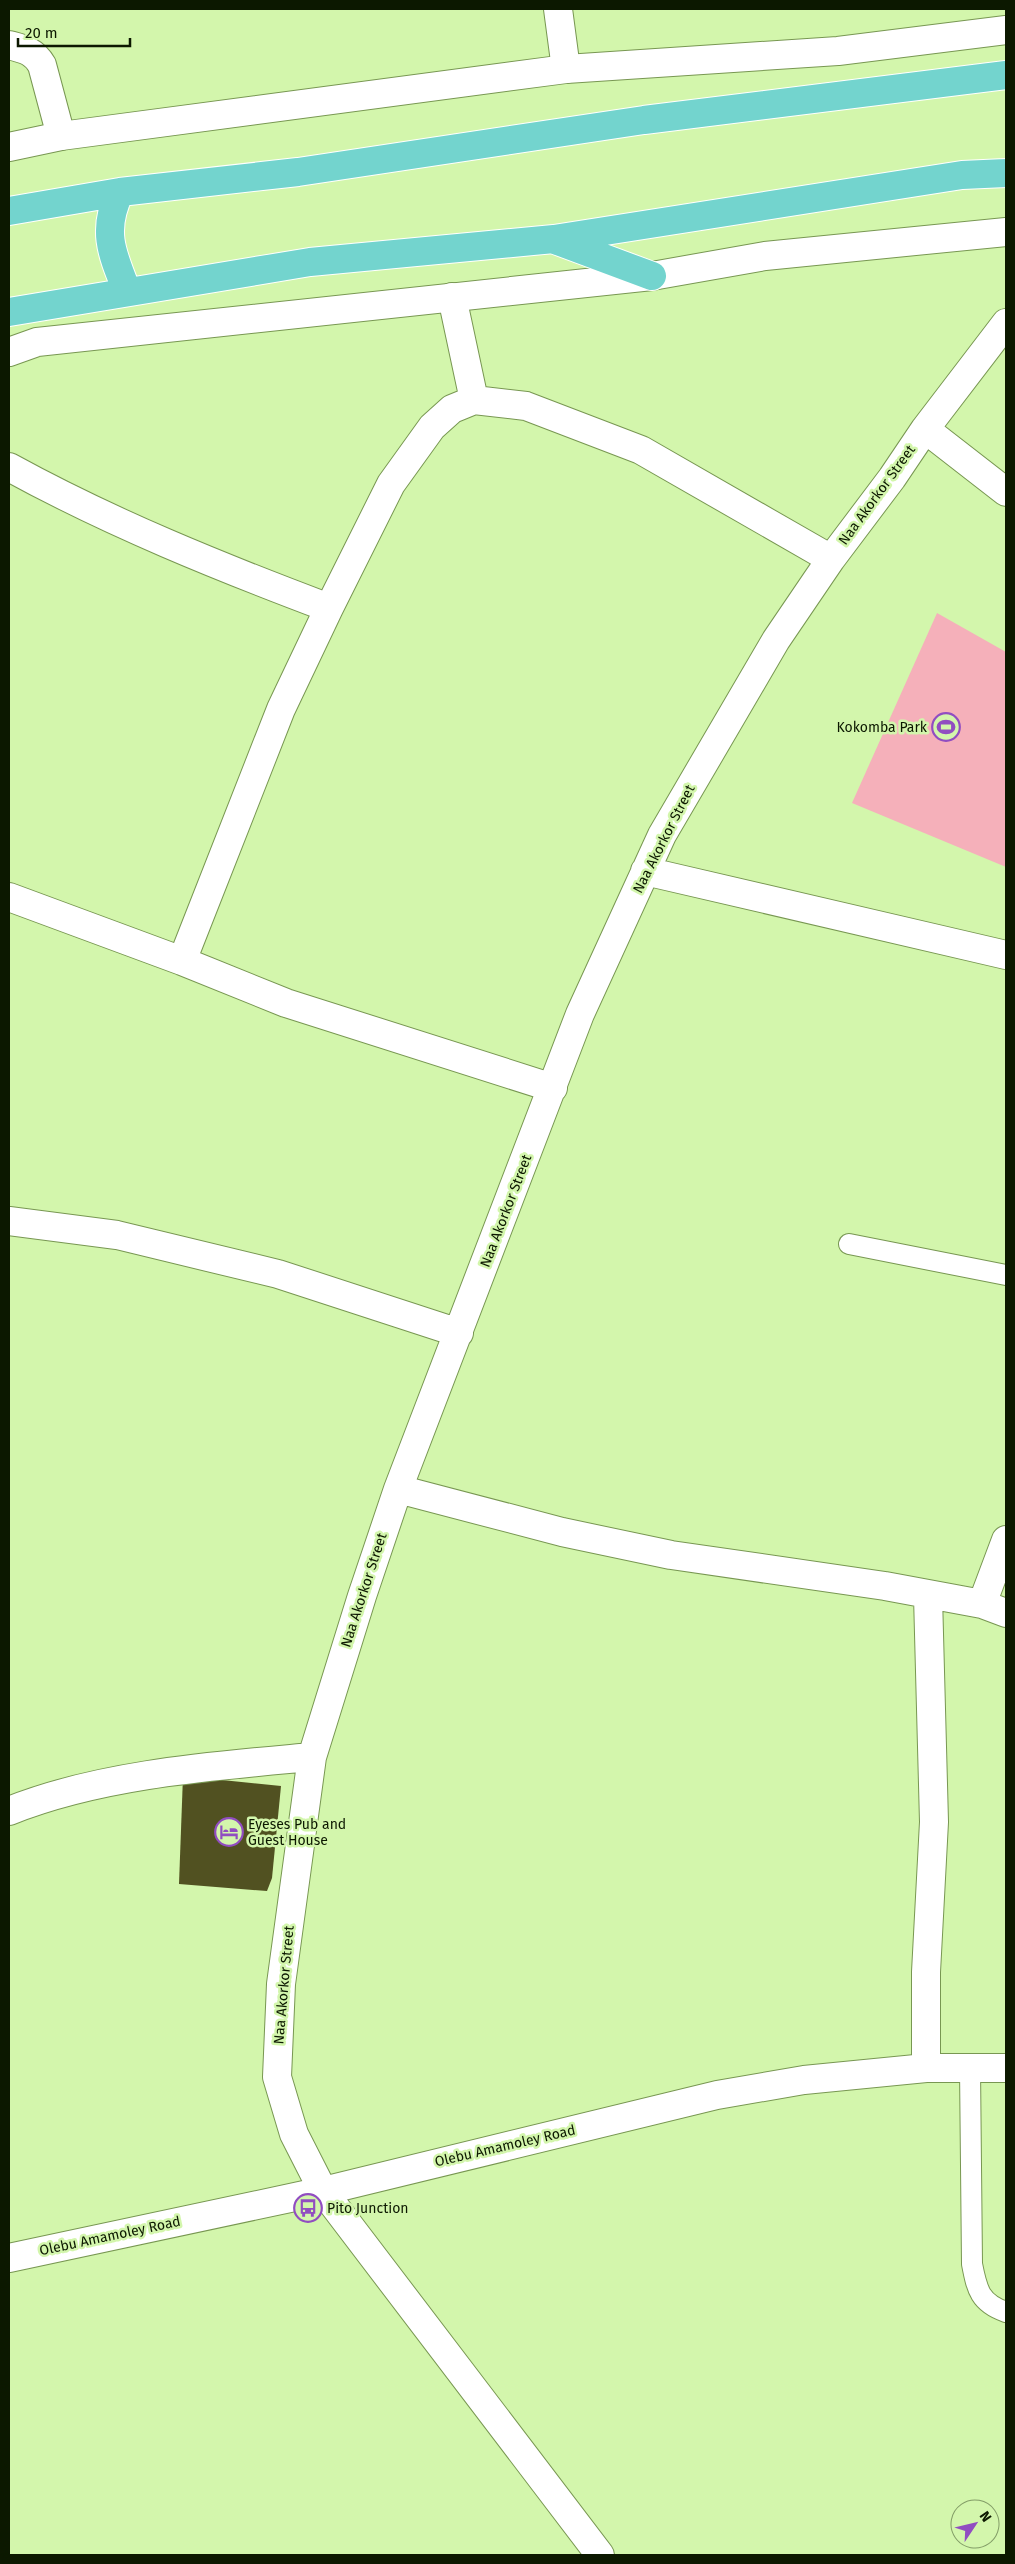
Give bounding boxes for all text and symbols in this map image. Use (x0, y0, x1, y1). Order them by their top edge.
scale bar (18, 15, 130, 47)
text: 20 m (25, 24, 58, 42)
street label: Naa Akorkor Street (835, 441, 920, 548)
sports icon: Kokomba Park (931, 712, 961, 742)
place label: Kokomba Park (837, 719, 928, 736)
street label: Naa Akorkor Street (629, 781, 699, 896)
street label: Naa Akorkor Street (477, 1151, 536, 1270)
street label: Naa Akorkor Street (337, 1530, 391, 1649)
place label: Eyeses Pub and Guest House (248, 1816, 346, 1849)
hotel icon: Eyeses Pub and Guest House (214, 1817, 244, 1847)
street label: Naa Akorkor Street (270, 1924, 298, 2045)
street label: Olebu Amamoley Road (433, 2122, 577, 2170)
bus stop icon: Pito Junction (293, 2193, 323, 2223)
place label: Pito Junction (327, 2200, 409, 2217)
street label: Olebu Amamoley Road (38, 2213, 182, 2259)
north arrow (950, 2499, 1000, 2549)
text: N (976, 2508, 995, 2526)

